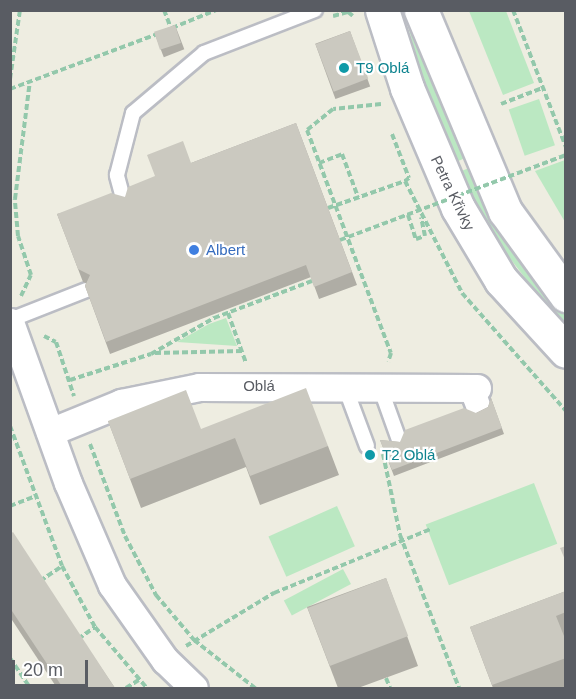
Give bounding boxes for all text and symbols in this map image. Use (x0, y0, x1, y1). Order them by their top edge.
place label: T9 Oblá (356, 59, 409, 77)
marker: T9 Oblá (337, 61, 351, 75)
street label: Petra Křivky (427, 153, 479, 233)
place label: Albert (206, 241, 245, 259)
marker: Albert (187, 243, 201, 257)
street label: Oblá (243, 377, 275, 395)
place label: T2 Oblá (382, 446, 435, 464)
marker: T2 Oblá (363, 448, 377, 462)
scale bar (15, 648, 92, 686)
text: 20 m (23, 660, 63, 680)

